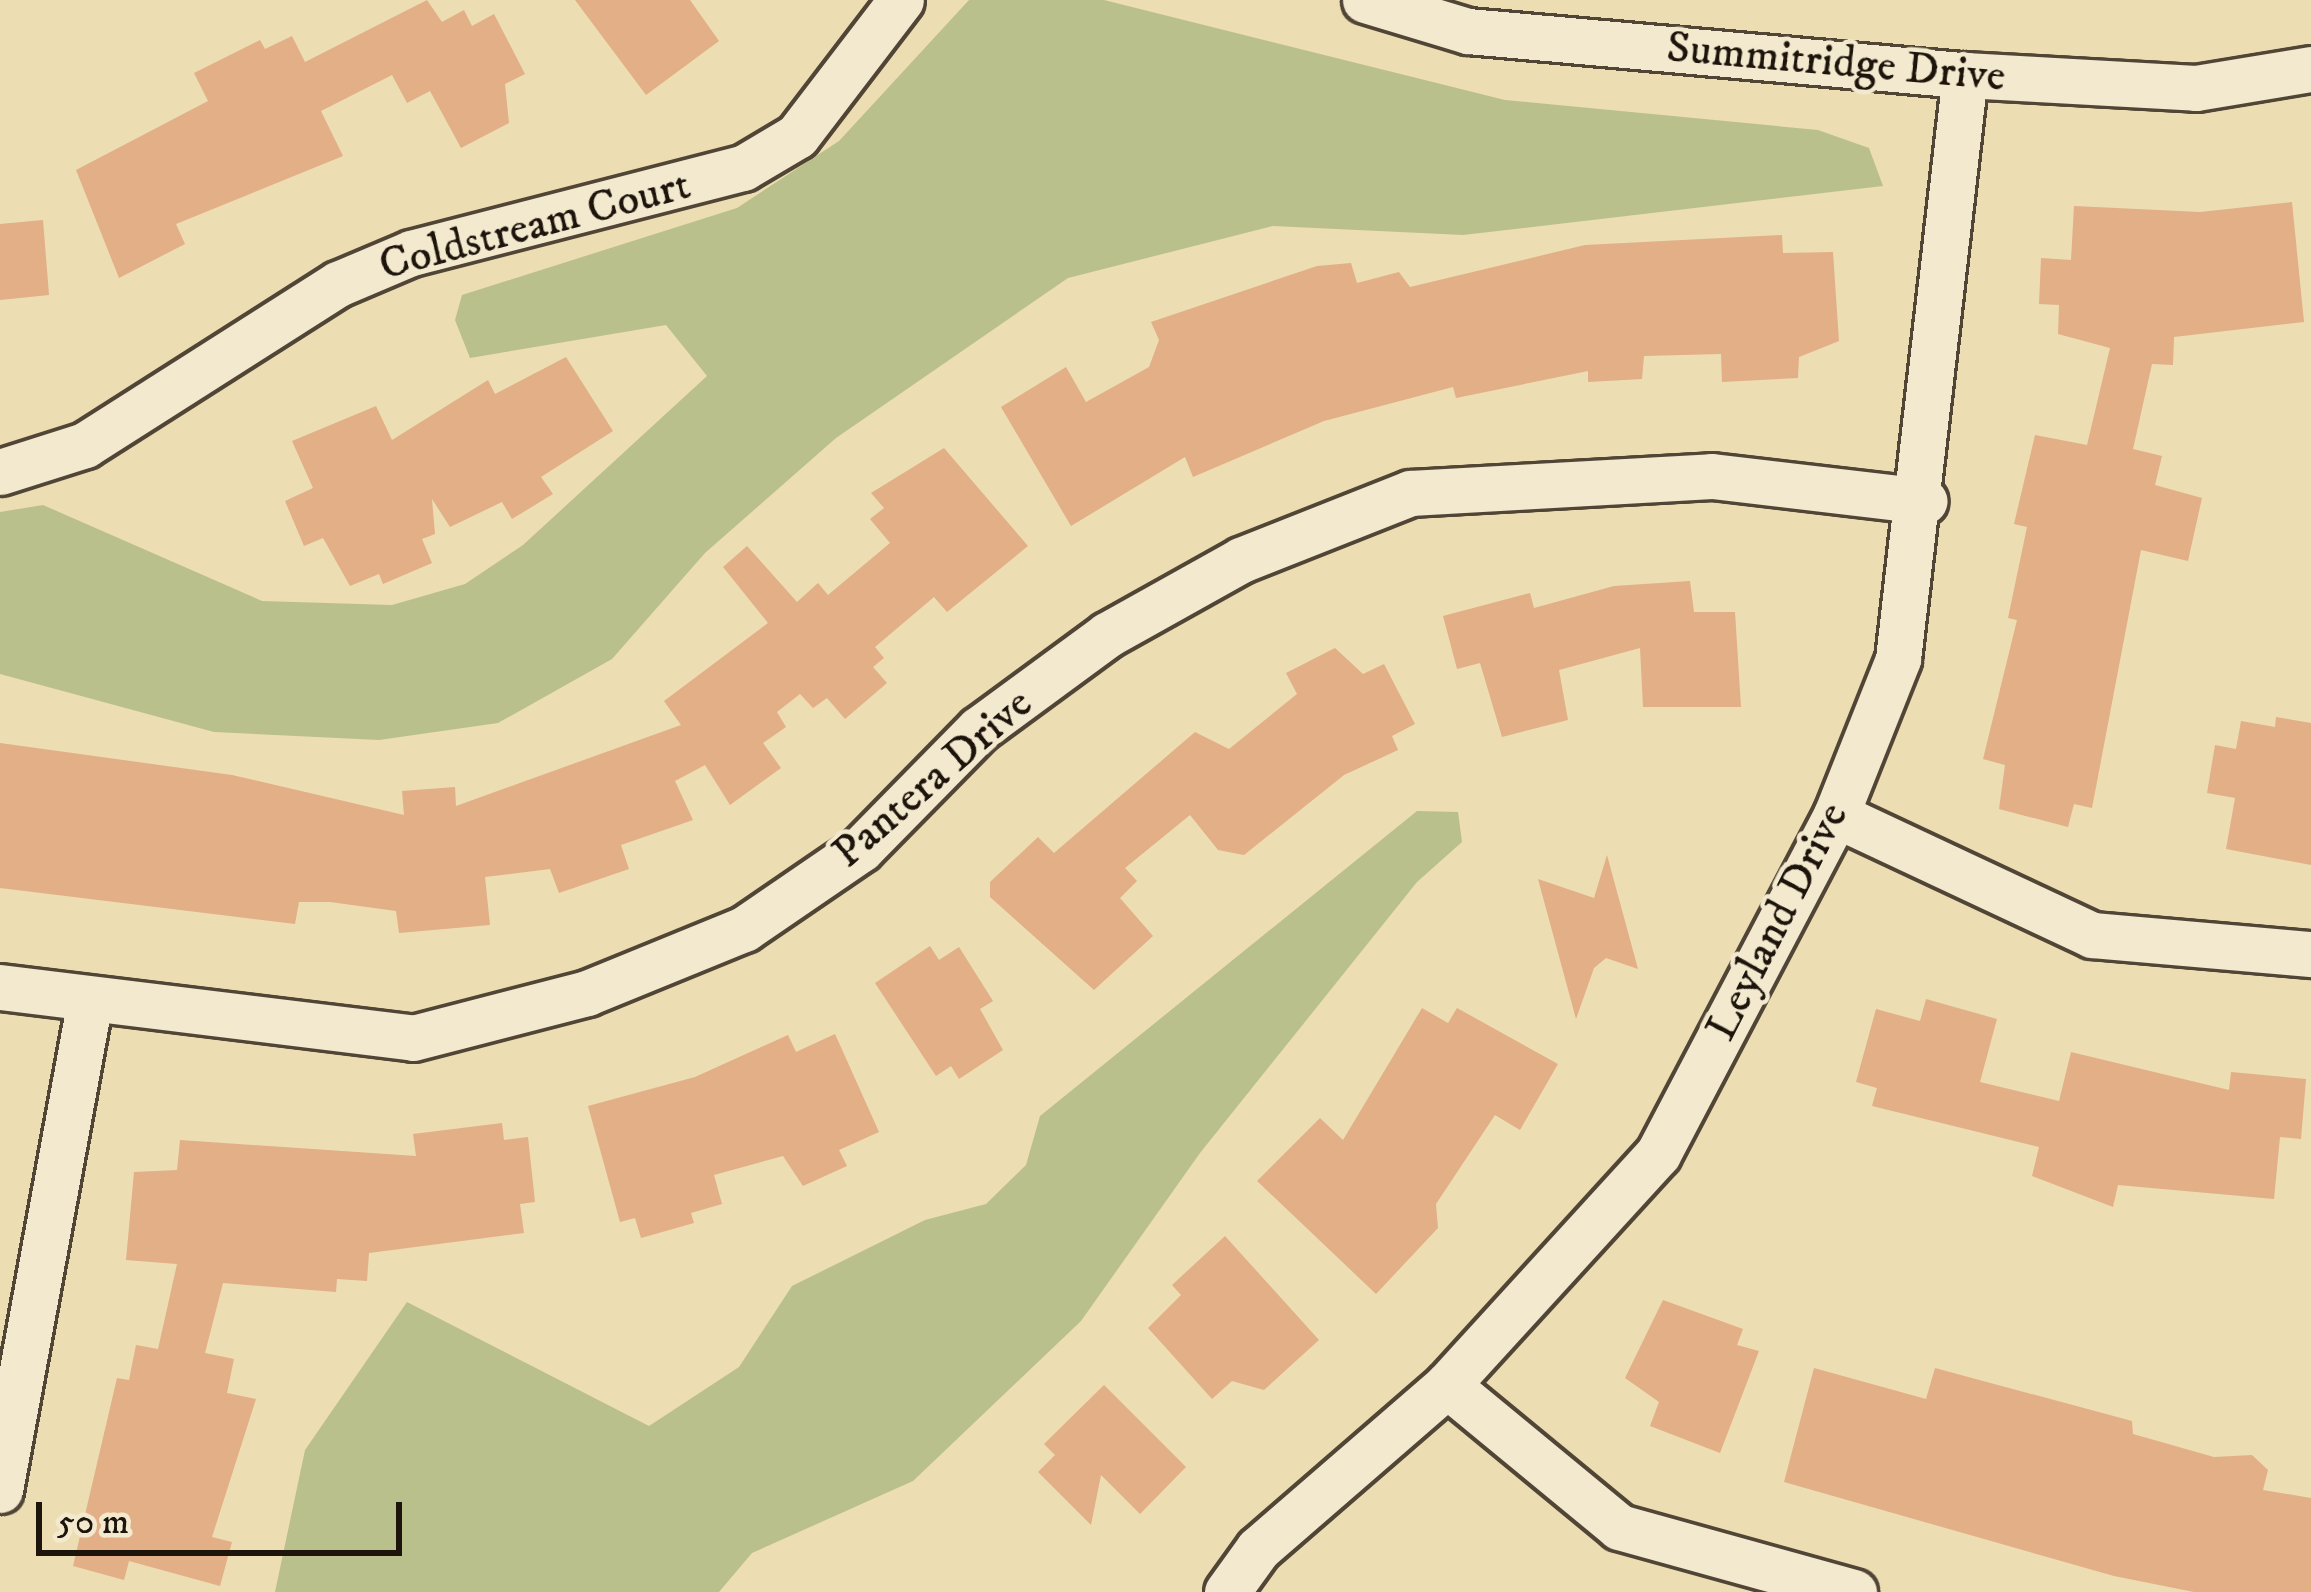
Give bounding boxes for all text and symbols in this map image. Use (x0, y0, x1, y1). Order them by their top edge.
street label: Summitridge Drive (1664, 21, 2008, 105)
street label: Coldstream Court (374, 159, 696, 293)
street label: Pantera Drive (822, 678, 1044, 880)
street label: Leyland Drive (1695, 794, 1861, 1050)
scale bar (42, 1478, 408, 1552)
text: 50 m (57, 1500, 129, 1545)

